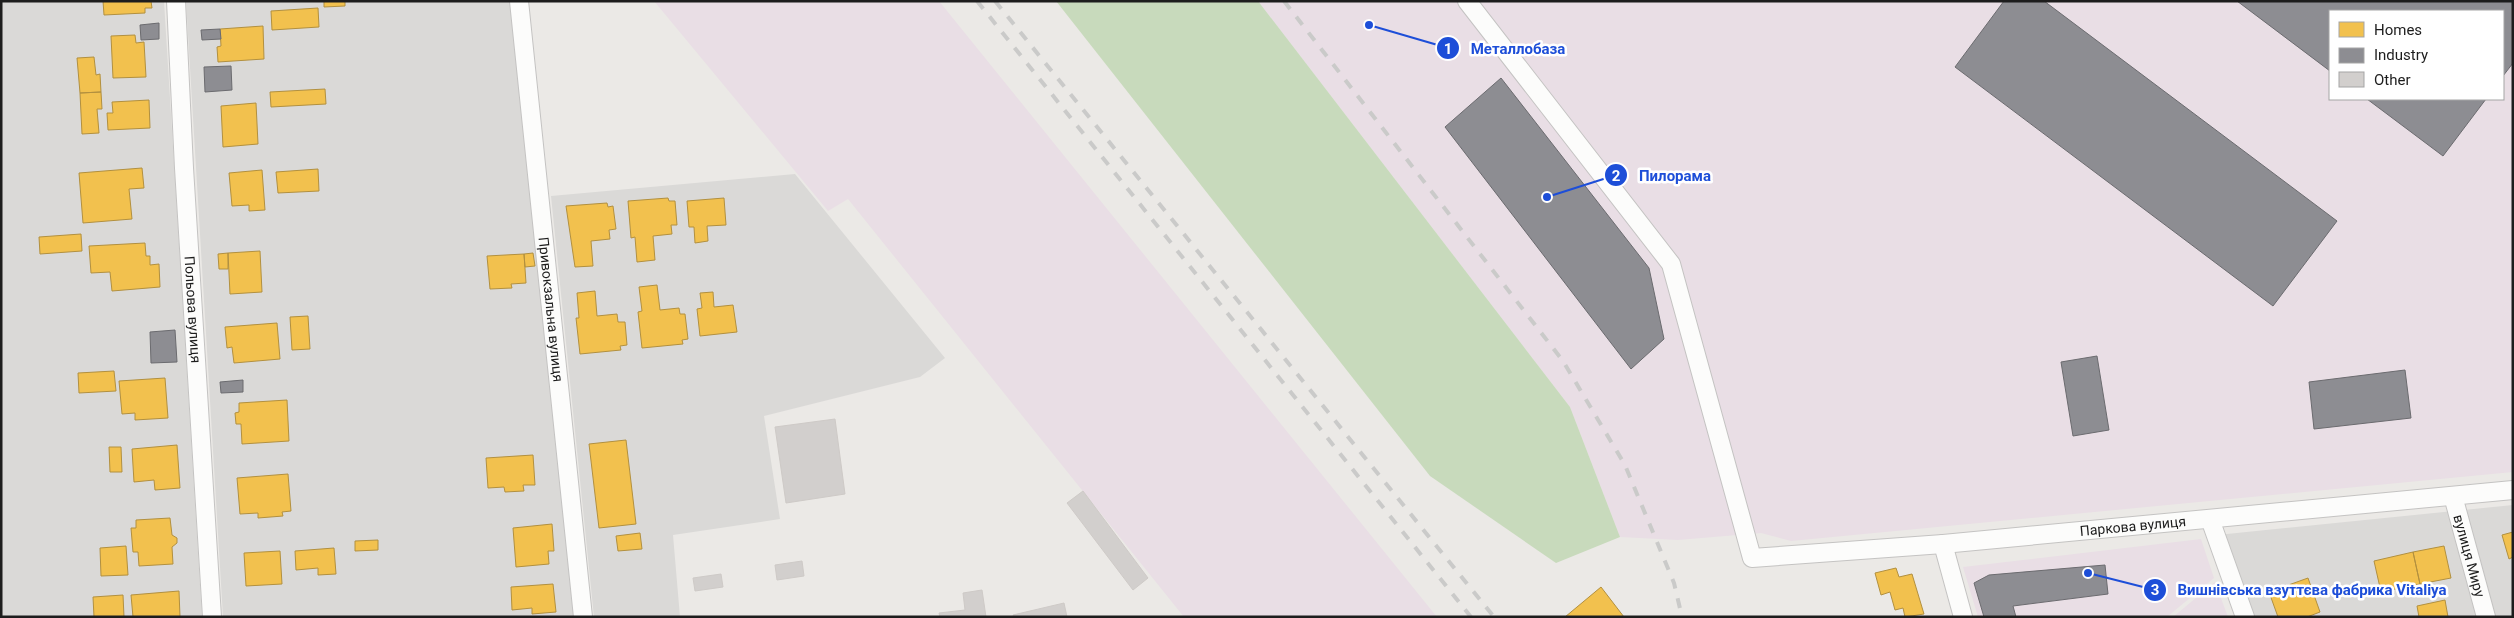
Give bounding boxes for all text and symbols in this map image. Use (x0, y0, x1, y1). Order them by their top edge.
legend (2329, 10, 2504, 100)
text: Homes (2374, 21, 2422, 39)
callout: Металлобаза (1436, 33, 1575, 63)
text: 1 (1444, 40, 1452, 58)
text: Металлобаза (1471, 40, 1565, 58)
text: Industry (2374, 46, 2428, 64)
text: Other (2374, 71, 2411, 89)
callout: Пилорама (1604, 160, 1721, 190)
text: 2 (1612, 167, 1621, 185)
text: Пилорама (1639, 167, 1711, 185)
street label: Привокзальна вулиця (536, 236, 567, 383)
street label: Польова вулиця (182, 256, 204, 364)
street label: Паркова вулиця (2079, 513, 2187, 539)
street label: вулиця Миру (2450, 513, 2488, 599)
callout: Вишнівська взуттєва фабрика Vitaliya (2143, 575, 2457, 605)
text: 3 (2151, 581, 2159, 599)
text: Вишнівська взуттєва фабрика Vitaliya (2177, 581, 2447, 599)

